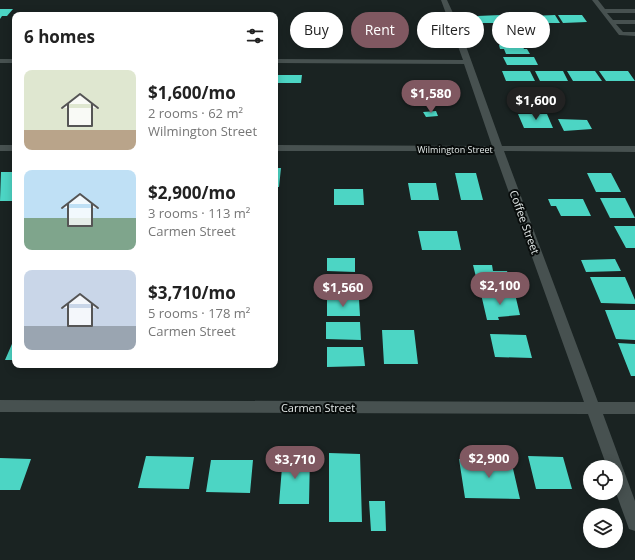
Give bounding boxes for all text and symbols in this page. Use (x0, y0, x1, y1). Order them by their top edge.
chip: Buy (290, 12, 343, 48)
chip: Rent (351, 12, 409, 48)
chip: Filters (417, 12, 484, 48)
chip: New (492, 12, 550, 48)
text: 6 homes (24, 25, 95, 48)
icon: filters (244, 25, 266, 47)
pin: $1,580 (398, 80, 464, 114)
text: $1,600/mo (148, 81, 236, 104)
text: $1,580 (411, 84, 451, 102)
icon: home (56, 86, 104, 134)
pin: $1,600 (503, 87, 569, 121)
text: $1,600 (516, 91, 556, 109)
text: 2 rooms · 62 m² (148, 104, 243, 122)
text: Wilmington Street (148, 122, 257, 140)
street label: Wilmington Street (417, 143, 493, 156)
text: $2,900/mo (148, 181, 236, 204)
icon: home (56, 186, 104, 234)
street label: Coffee Street (507, 188, 544, 256)
text: 3 rooms · 113 m² (148, 204, 250, 222)
text: Carmen Street (148, 222, 236, 240)
pin: $2,100 (467, 272, 533, 306)
pin: $1,560 (310, 274, 376, 308)
text: $2,100 (480, 276, 520, 294)
text: $1,560 (323, 278, 363, 296)
text: $3,710/mo (148, 281, 236, 304)
icon: home (56, 286, 104, 334)
text: 5 rooms · 178 m² (148, 304, 250, 322)
text: Carmen Street (148, 322, 236, 340)
street label: Carmen Street (281, 400, 355, 415)
pin: $2,900 (456, 445, 522, 479)
pin: $3,710 (262, 446, 328, 480)
text: $2,900 (469, 449, 509, 467)
text: $3,710 (275, 450, 315, 468)
map controls (583, 460, 623, 548)
button: locate (583, 460, 623, 500)
button: layers (583, 508, 623, 548)

